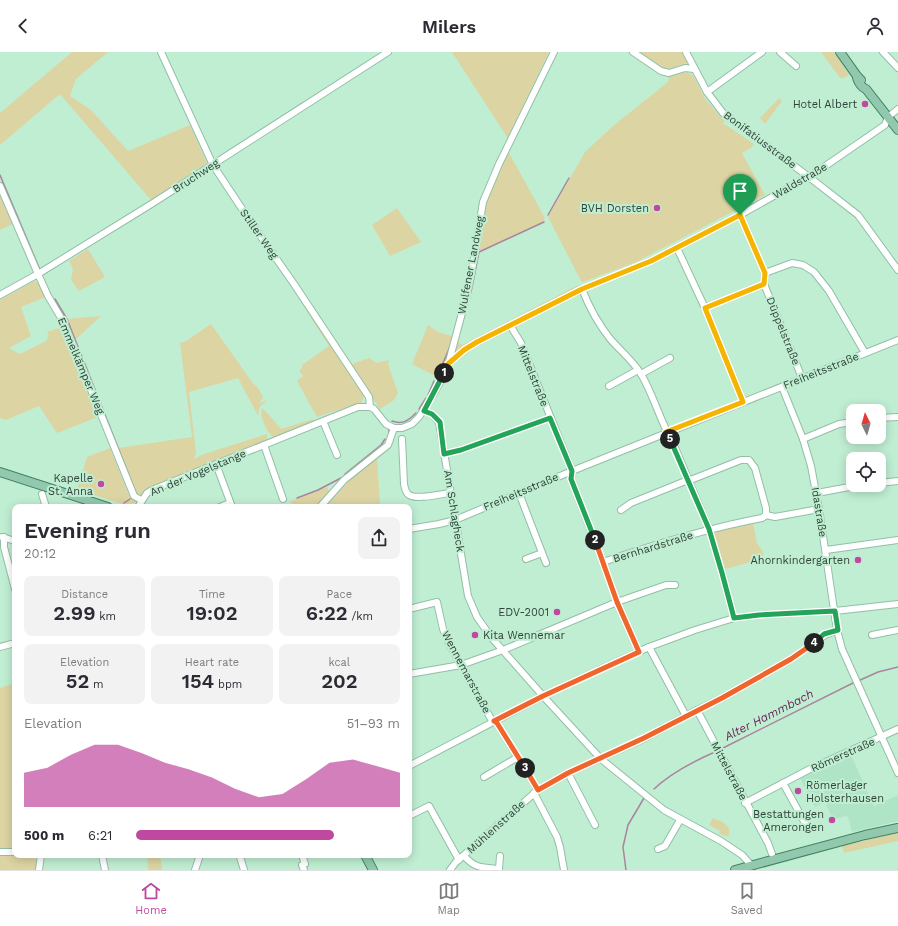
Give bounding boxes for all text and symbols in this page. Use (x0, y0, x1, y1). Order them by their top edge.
icon: back (12, 15, 34, 37)
icon: person (864, 15, 886, 37)
text: Milers (422, 16, 476, 37)
place label: Hotel Albert (793, 98, 857, 111)
marker: Hotel Albert (860, 99, 870, 109)
street label: Bonifatiusstraße (721, 108, 799, 172)
street label: Bruchweg (170, 156, 222, 196)
street label: Waldstraße (770, 160, 830, 202)
pin (723, 174, 757, 215)
icon: arrive (729, 180, 751, 202)
place label: BVH Dorsten (581, 202, 649, 215)
marker: BVH Dorsten (652, 203, 662, 213)
street label: Stiller Weg (237, 207, 281, 262)
street label: Wulfener Landweg (455, 215, 487, 315)
street label: Düppelstraße (763, 295, 803, 367)
street label: Emmelkämper Weg (55, 316, 107, 416)
street label: Mittelstraße (515, 344, 551, 408)
street label: Freiheitsstraße (781, 350, 861, 392)
pin: 1 (434, 363, 454, 383)
text: 1 (442, 366, 446, 379)
north arrow (846, 404, 886, 444)
map controls (846, 404, 886, 492)
pin: 5 (660, 429, 680, 449)
text: 5 (667, 432, 673, 445)
street label: An der Vogelstange (148, 447, 248, 499)
button: locate (846, 452, 886, 492)
street label: Am Schlagheck (441, 469, 467, 553)
street label: Freiheitsstraße (481, 470, 561, 514)
place label: Kapelle St. Anna (48, 472, 93, 498)
marker: Kapelle St. Anna (96, 479, 106, 489)
street label: Idastraße (809, 486, 829, 538)
button: share (358, 517, 400, 559)
text: Evening run (24, 518, 151, 543)
street label: Bernhardstraße (611, 529, 695, 565)
pin: 2 (585, 530, 605, 550)
text: 2 (592, 533, 598, 546)
text: 20:12 (24, 546, 56, 561)
place label: Ahornkindergarten (751, 554, 850, 567)
marker: Ahornkindergarten (853, 555, 863, 565)
text: Distance (61, 588, 108, 601)
text: Time (199, 588, 225, 601)
text: Pace (327, 588, 352, 601)
text: 2.99 (53, 601, 95, 625)
text: 19:02 (186, 601, 238, 625)
text: 6:22 (306, 601, 348, 625)
place label: EDV-2001 (498, 606, 549, 619)
marker: EDV-2001 (552, 607, 562, 617)
text: km (95, 610, 116, 623)
text: /km (348, 610, 373, 623)
street label: Wennemarstraße (439, 629, 493, 715)
place label: Kita Wennemar (483, 629, 565, 642)
marker: Kita Wennemar (470, 630, 480, 640)
pin: 4 (804, 633, 824, 653)
text: 4 (810, 636, 818, 649)
text: Elevation (60, 656, 109, 669)
text: Heart rate (185, 656, 239, 669)
text: kcal (328, 656, 350, 669)
text: 52 (66, 669, 89, 693)
text: 154 (182, 669, 214, 693)
text: 202 (321, 669, 358, 693)
text: m (89, 678, 104, 691)
text: bpm (214, 678, 242, 691)
water label: Alter Hammbach (721, 687, 816, 744)
text: Elevation (24, 716, 82, 731)
text: 51–93 m (347, 716, 400, 731)
street label: Römerstraße (809, 735, 877, 775)
street label: Mittelstraße (708, 739, 750, 803)
pin: 3 (515, 758, 535, 778)
text: 3 (522, 761, 528, 774)
place label: Römerlager Holsterhausen (806, 779, 884, 805)
marker: Römerlager Holsterhausen (793, 786, 803, 796)
street label: Mühlenstraße (464, 798, 528, 856)
place label: Bestattungen Amerongen (753, 808, 824, 834)
marker: Bestattungen Amerongen (827, 815, 837, 825)
text: 500 m (24, 828, 64, 843)
text: 6:21 (88, 828, 112, 843)
tab: Home (135, 880, 167, 917)
tab: Map (438, 880, 460, 917)
tab: Saved (731, 880, 763, 917)

